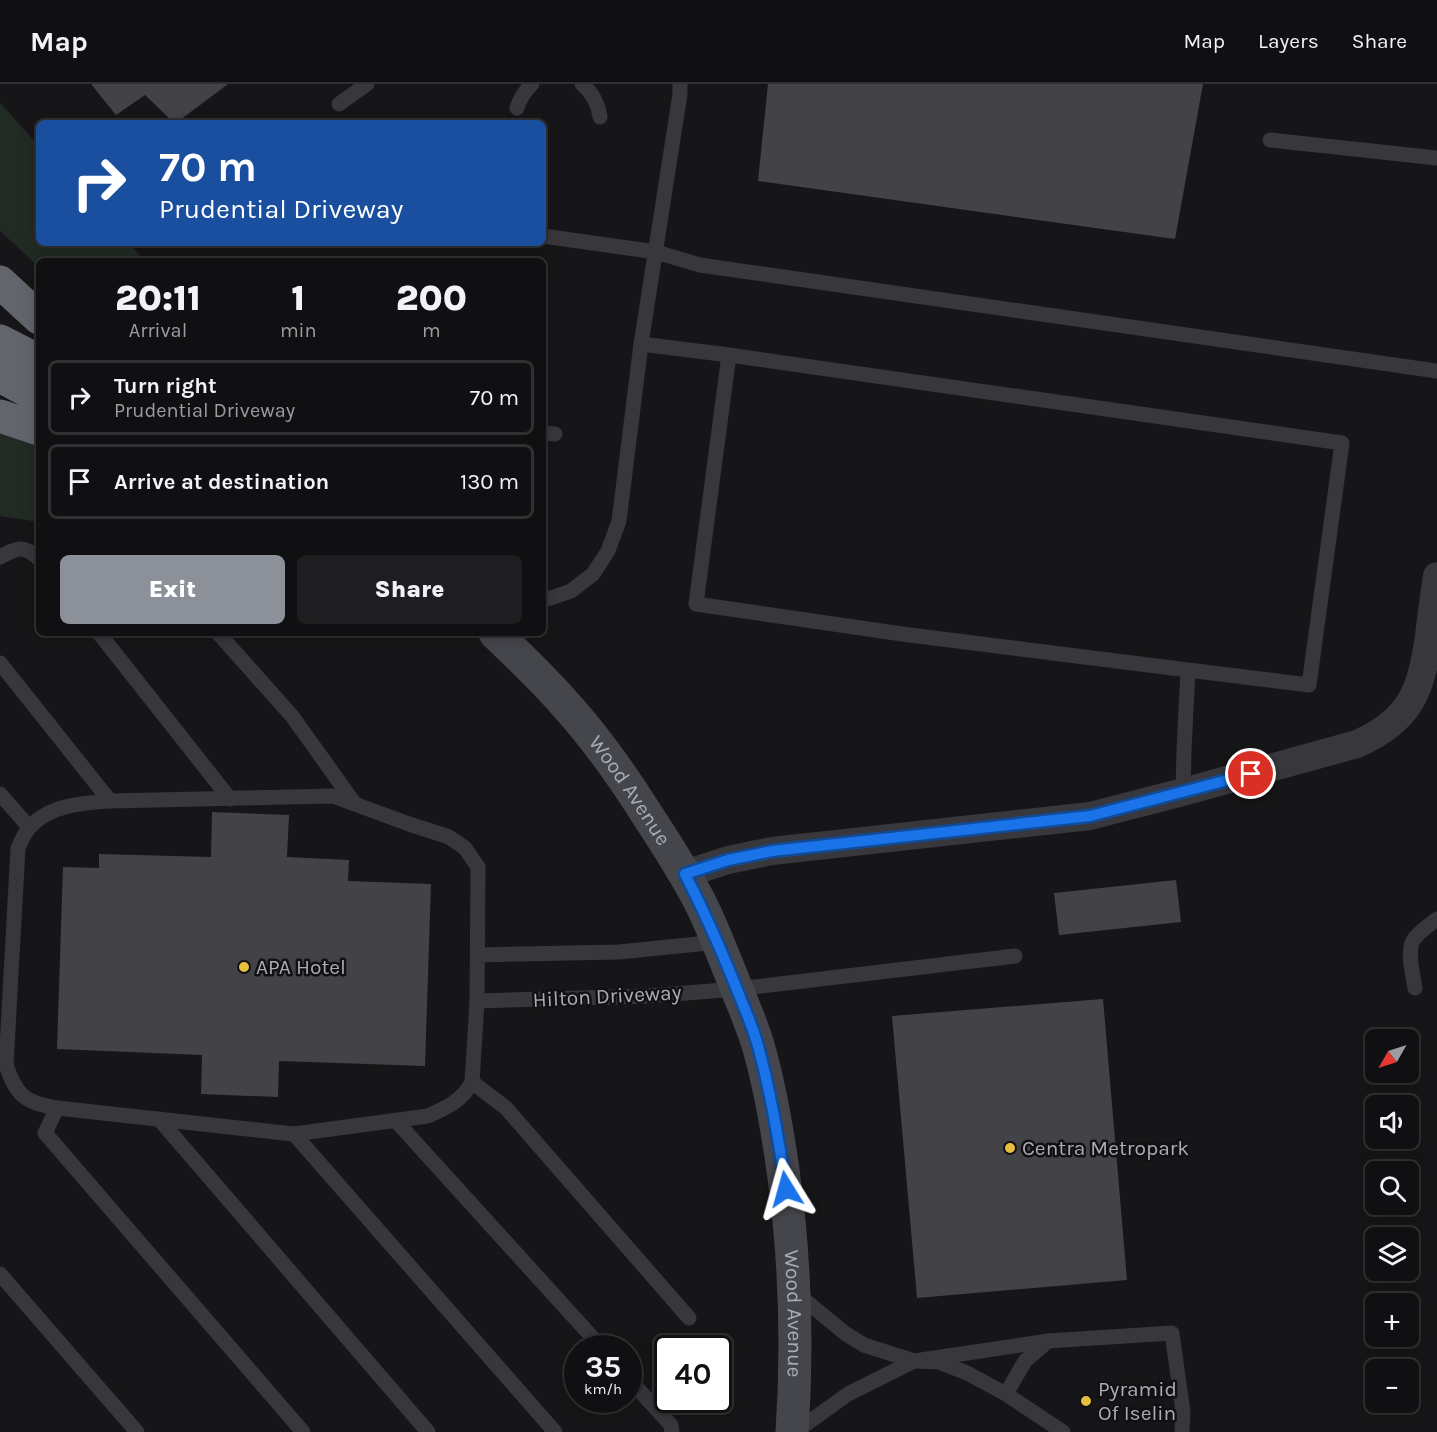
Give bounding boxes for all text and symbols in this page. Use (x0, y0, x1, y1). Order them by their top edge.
text: Map (30, 25, 88, 58)
text: Map (1183, 29, 1225, 53)
text: Layers (1258, 29, 1319, 53)
text: Share (1352, 29, 1407, 53)
text: 70 m (159, 142, 257, 192)
icon: right (60, 144, 138, 222)
text: Prudential Driveway (159, 193, 403, 225)
text: 20:11 (115, 277, 201, 319)
text: 1 (291, 277, 305, 319)
text: 200 (396, 277, 467, 319)
text: Arrival (129, 319, 187, 342)
text: min (280, 319, 317, 342)
text: m (422, 319, 441, 342)
text: Turn right (114, 373, 217, 399)
icon: right (63, 381, 96, 414)
text: 70 m (470, 385, 519, 411)
text: Prudential Driveway (114, 399, 295, 422)
icon: arrive (63, 465, 96, 498)
text: Arrive at destination (114, 469, 329, 495)
text: 130 m (460, 469, 519, 495)
button: Exit (60, 555, 285, 624)
button: Share (297, 555, 522, 624)
street label: Wood Avenue (584, 731, 676, 850)
pin (1225, 748, 1276, 799)
icon: arrive (1234, 757, 1267, 790)
place label: APA Hotel (256, 955, 346, 979)
marker: APA Hotel (237, 960, 251, 974)
street label: Hilton Driveway (532, 980, 682, 1012)
north arrow (1365, 1029, 1419, 1083)
map controls (1365, 1029, 1419, 1413)
button: sound (1365, 1095, 1419, 1149)
place label: Centra Metropark (1022, 1136, 1189, 1160)
marker: Centra Metropark (1003, 1141, 1017, 1155)
position arrow (754, 1157, 818, 1221)
button: search (1365, 1161, 1419, 1215)
button: layers (1365, 1227, 1419, 1281)
street label: Wood Avenue (780, 1249, 807, 1378)
button: + (1365, 1293, 1419, 1347)
speed limit sign: 40 (654, 1335, 732, 1413)
text: 35 (585, 1349, 621, 1385)
button: − (1365, 1359, 1419, 1413)
place label: Pyramid Of Iselin (1098, 1377, 1177, 1425)
text: km/h (584, 1380, 622, 1398)
marker: Pyramid Of Iselin (1079, 1394, 1093, 1408)

